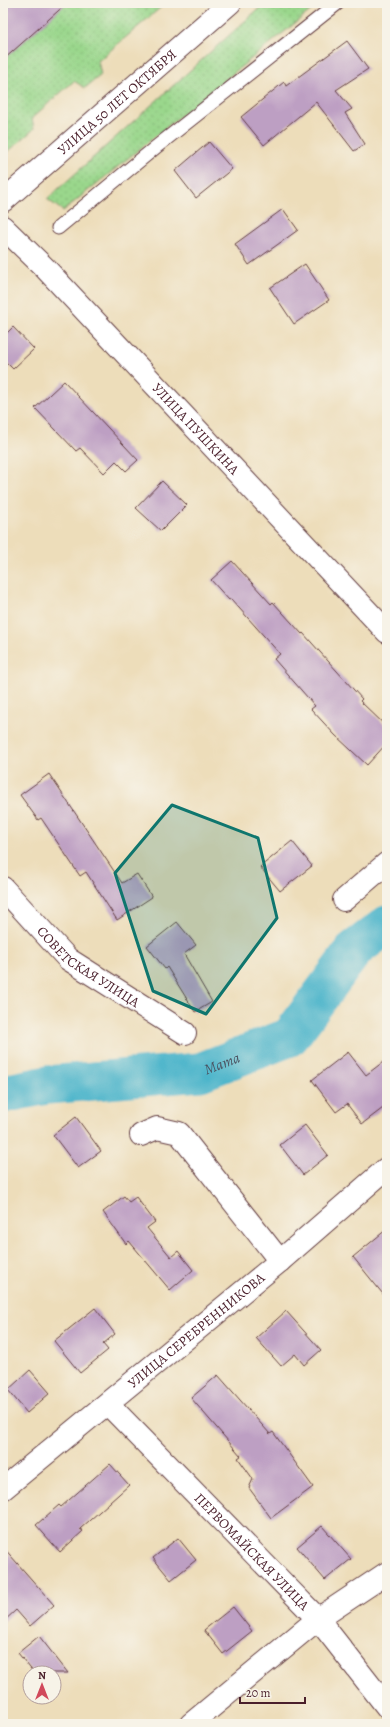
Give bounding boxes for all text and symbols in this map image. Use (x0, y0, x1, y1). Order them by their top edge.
street label: УЛИЦА 50 ЛЕТ ОКТЯБРЯ (54, 45, 181, 159)
street label: УЛИЦА ПУШКИНА (148, 379, 244, 479)
street label: СОВЕТСКАЯ УЛИЦА (32, 922, 144, 1012)
water label: Мата (201, 1047, 243, 1080)
street label: УЛИЦА СЕРЕБРЕННИКОВА (124, 1268, 269, 1393)
street label: ПЕРВОМАЙСКАЯ УЛИЦА (190, 1489, 314, 1615)
north arrow (22, 1665, 62, 1705)
text: N (38, 1668, 46, 1683)
scale bar (240, 1679, 305, 1705)
text: 20 m (246, 1685, 270, 1701)

